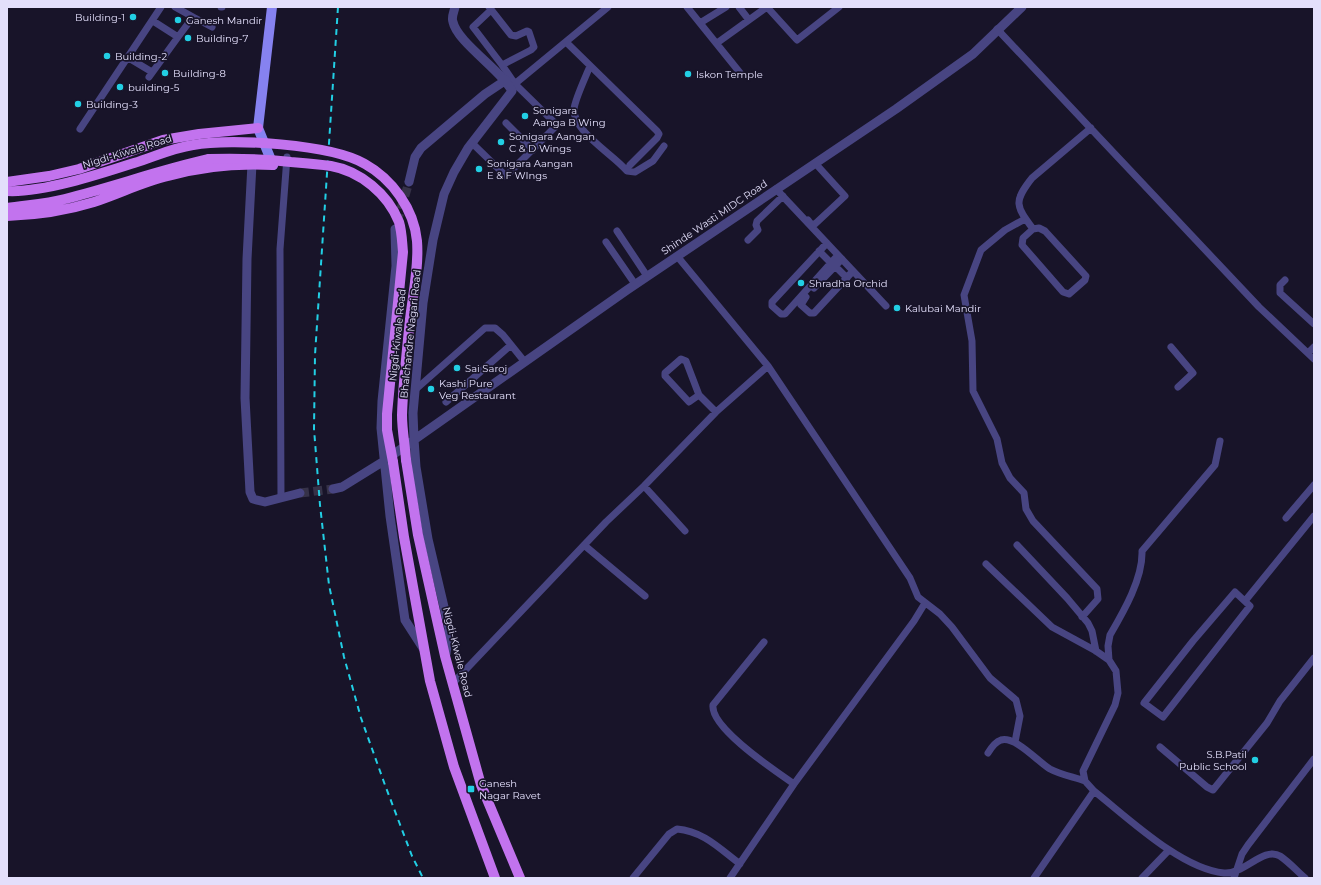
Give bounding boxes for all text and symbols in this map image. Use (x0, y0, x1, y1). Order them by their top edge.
place label: Building-1 (75, 11, 125, 24)
marker: Building-1 (128, 12, 138, 22)
place label: Ganesh Mandir (186, 14, 262, 27)
marker: Ganesh Mandir (173, 15, 183, 25)
place label: Building-7 (196, 32, 248, 45)
marker: Building-7 (183, 33, 193, 43)
place label: Building-2 (115, 50, 167, 63)
marker: Building-2 (102, 51, 112, 61)
place label: Building-8 (173, 67, 226, 80)
marker: Building-8 (160, 68, 170, 78)
place label: Iskon Temple (696, 68, 763, 81)
marker: Iskon Temple (683, 69, 693, 79)
place label: building-5 (128, 81, 180, 94)
marker: building-5 (115, 82, 125, 92)
place label: Building-3 (86, 98, 138, 111)
marker: Building-3 (73, 99, 83, 109)
place label: Sonigara Aanga B Wing (533, 104, 606, 129)
marker: Sonigara Aanga B Wing (520, 111, 530, 121)
place label: Sonigara Aangan C & D Wings (509, 130, 595, 155)
street label: Nigdi-Kiwale Road (81, 132, 173, 171)
marker: Sonigara Aangan C & D Wings (496, 137, 506, 147)
place label: Sonigara Aangan E & F WIngs (487, 157, 573, 182)
marker: Sonigara Aangan E & F WIngs (474, 164, 484, 174)
street label: Shinde Wasti MIDC Road (659, 177, 770, 258)
street label: Bhalchandre Nagari Road (397, 269, 424, 399)
place label: Shradha Orchid (809, 277, 888, 290)
marker: Shradha Orchid (796, 278, 806, 288)
street label: Nigdi-Kiwale Road (386, 288, 409, 382)
place label: Kalubai Mandir (905, 302, 981, 315)
marker: Kalubai Mandir (892, 303, 902, 313)
place label: Sai Saroj (465, 362, 507, 375)
marker: Sai Saroj (452, 363, 462, 373)
place label: Kashi Pure Veg Restaurant (439, 377, 516, 402)
marker: Kashi Pure Veg Restaurant (426, 384, 436, 394)
street label: Nigdi-Kiwale Road (440, 606, 475, 699)
place label: S.B.Patil Public School (1179, 748, 1247, 773)
marker: S.B.Patil Public School (1250, 755, 1260, 765)
place label: Ganesh Nagar Ravet (479, 777, 541, 802)
marker: Ganesh Nagar Ravet (466, 784, 476, 794)

